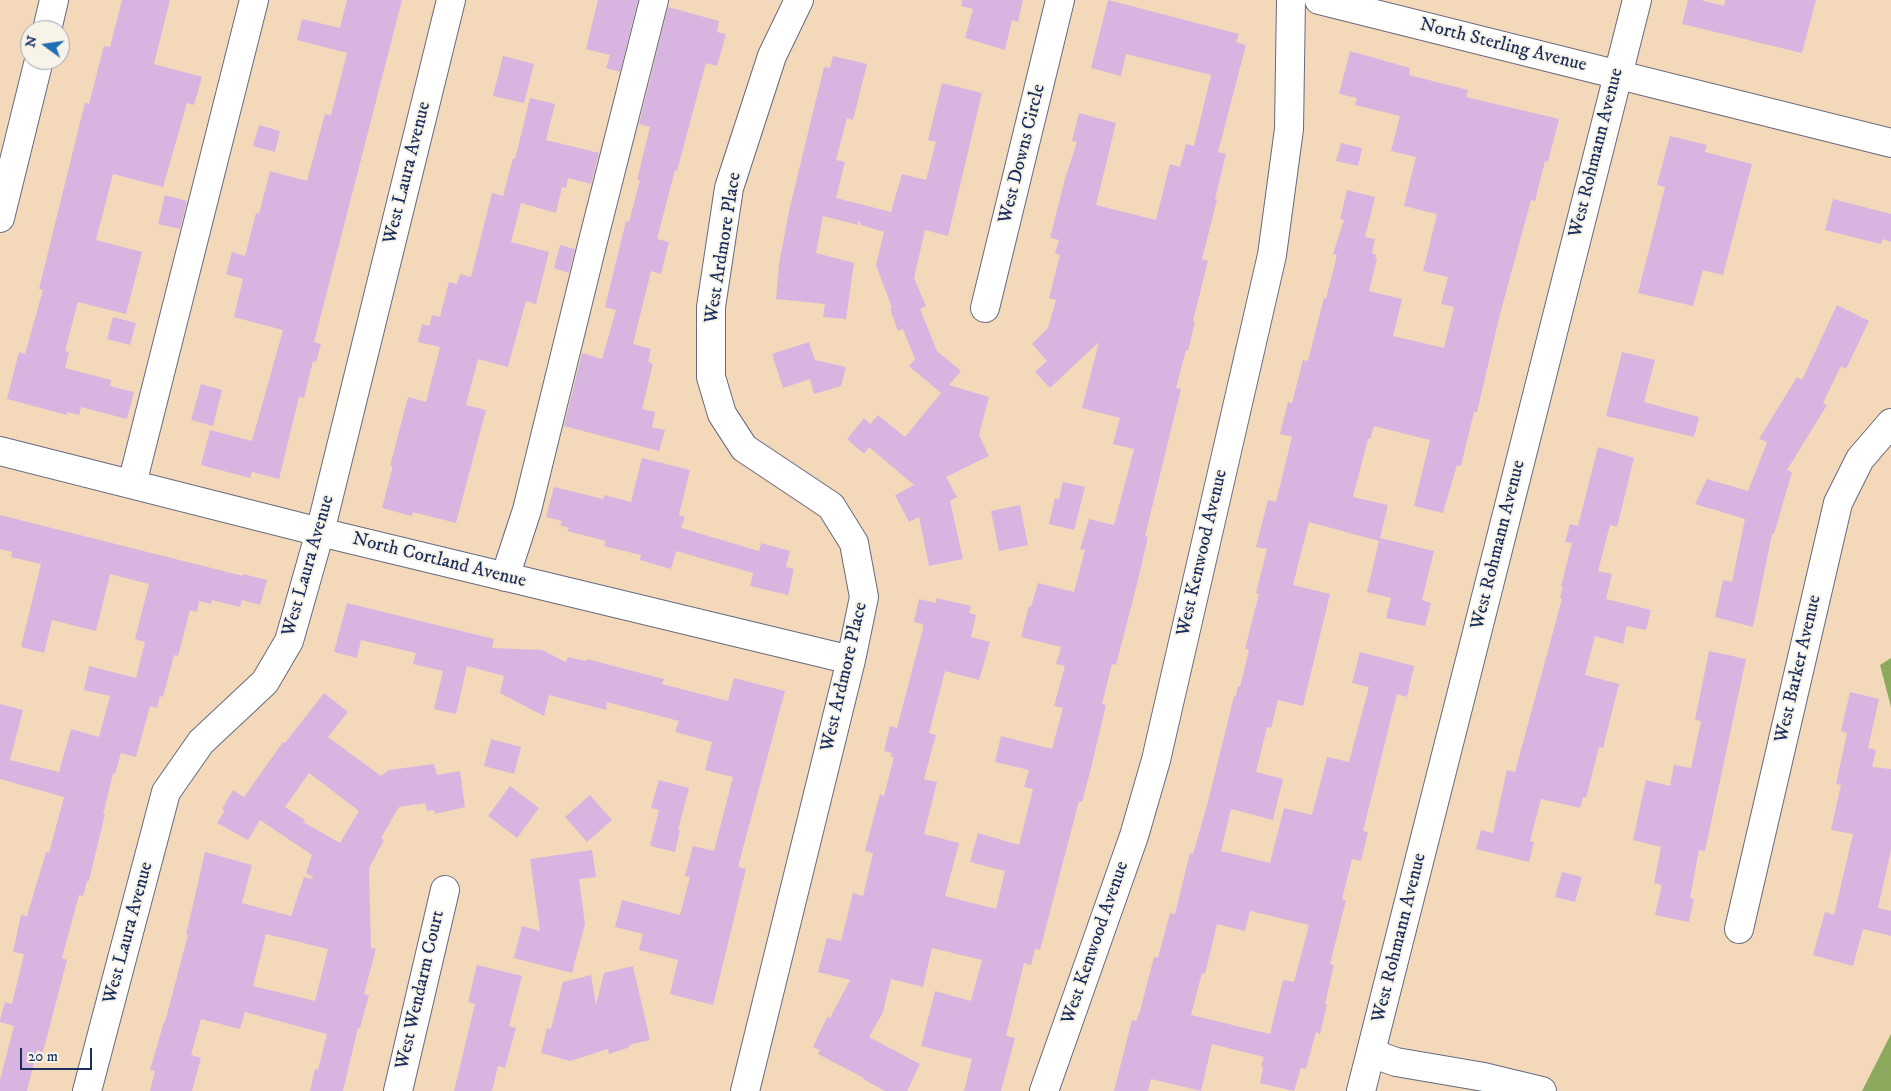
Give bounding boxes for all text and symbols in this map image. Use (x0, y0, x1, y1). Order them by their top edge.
street label: North Sterling Avenue (1417, 14, 1589, 78)
north arrow (20, 20, 70, 70)
text: N (21, 34, 42, 49)
street label: West Rohmann Avenue (1565, 66, 1629, 240)
street label: West Downs Circle (995, 82, 1051, 226)
street label: West Laura Avenue (379, 100, 437, 246)
street label: West Ardmore Place (701, 171, 747, 325)
street label: West Rohmann Avenue (1467, 458, 1531, 632)
street label: West Kenwood Avenue (1173, 467, 1233, 639)
street label: West Laura Avenue (278, 493, 340, 639)
street label: North Cortland Avenue (350, 528, 528, 594)
street label: West Barker Avenue (1771, 593, 1827, 745)
street label: West Ardmore Place (817, 600, 873, 754)
street label: West Rohmann Avenue (1368, 851, 1432, 1025)
street label: West Kenwood Avenue (1057, 859, 1135, 1027)
street label: West Laura Avenue (99, 860, 159, 1006)
street label: West Wendarm Court (392, 908, 450, 1072)
scale bar (22, 1038, 95, 1070)
text: 20 m (28, 1047, 58, 1066)

